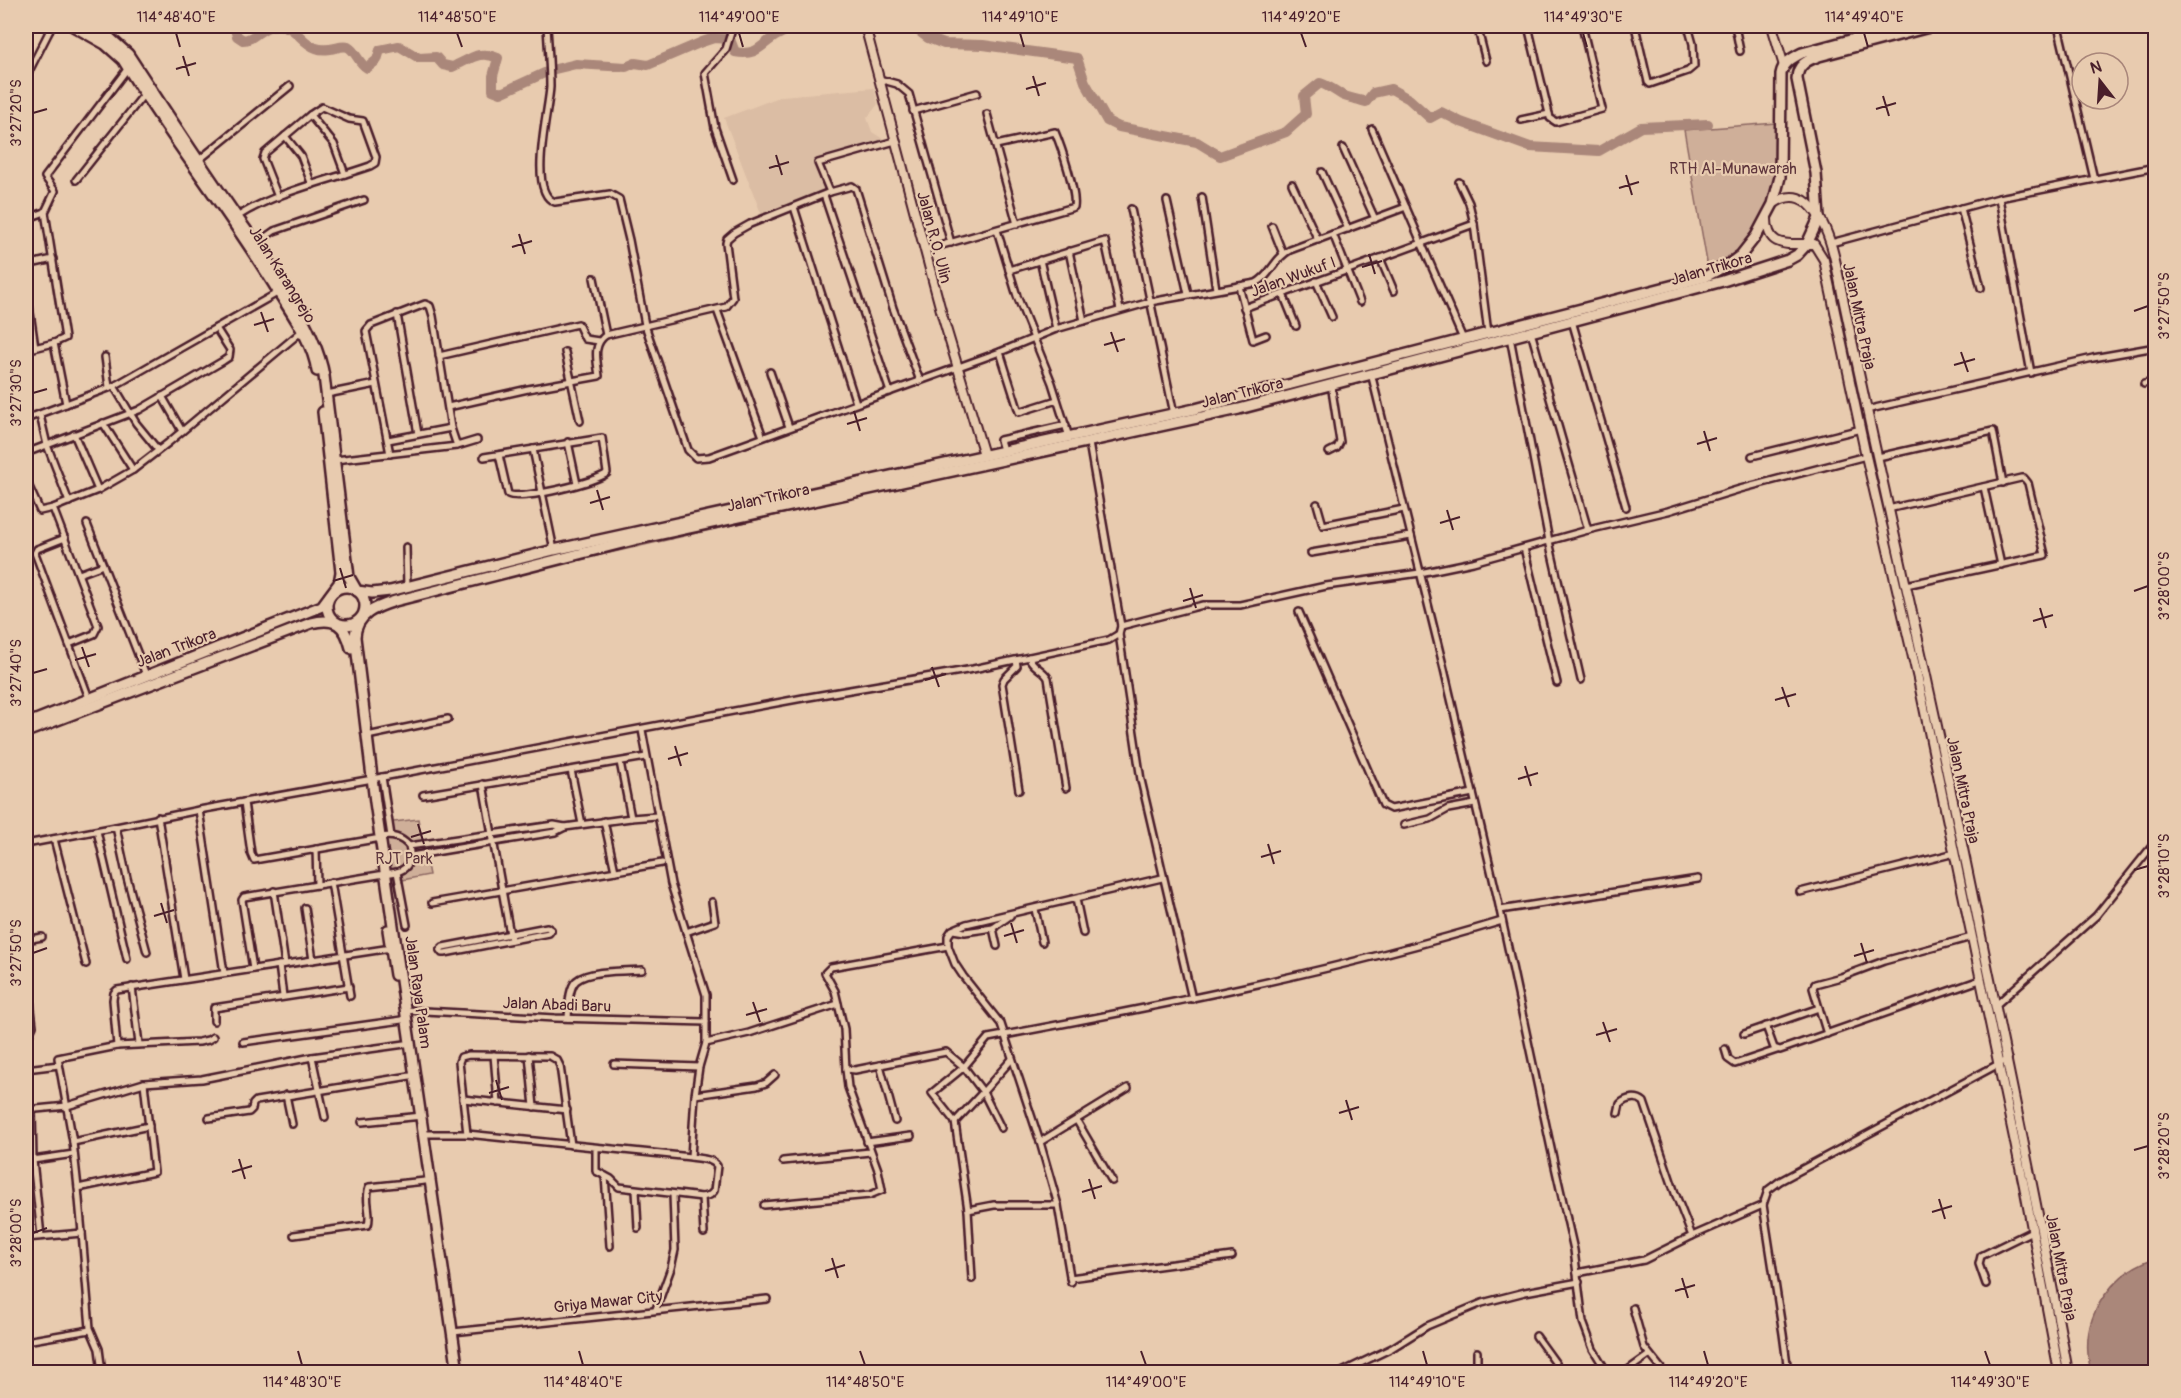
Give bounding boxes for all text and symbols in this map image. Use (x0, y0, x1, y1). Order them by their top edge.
text: 114°48'40"E (136, 8, 216, 27)
text: 114°48'50"E (418, 8, 496, 27)
text: 114°49'00"E (699, 8, 780, 27)
text: 114°49'10"E (982, 8, 1058, 27)
text: 114°49'20"E (1262, 8, 1341, 27)
text: 114°49'30"E (1544, 8, 1623, 27)
text: 114°49'40"E (1824, 8, 1904, 27)
north arrow (2070, 51, 2130, 111)
text: N (2088, 56, 2104, 79)
text: 3°27'20"S (7, 79, 26, 147)
park label: RTH Al-Munawarah (1669, 159, 1797, 179)
street label: Jalan R.O. Ulin (912, 189, 956, 285)
street label: Jalan Karangrejo (244, 222, 320, 327)
street label: Jalan Trikora (1668, 248, 1754, 290)
street label: Jalan Wukuf I (1248, 252, 1339, 302)
street label: Jalan Mitra Praja (1838, 261, 1880, 371)
text: 3°27'50"S (2155, 272, 2174, 340)
text: 3°27'30"S (7, 359, 26, 427)
street label: Jalan Trikora (1199, 373, 1285, 413)
street label: Jalan Trikora (725, 479, 811, 516)
text: 3°28'00"S (2155, 551, 2174, 621)
street label: Jalan Trikora (134, 624, 219, 672)
text: 3°27'40"S (7, 639, 26, 707)
street label: Jalan Mitra Praja (1942, 735, 1984, 845)
text: 3°28'10"S (2155, 834, 2174, 898)
park label: RJT Park (375, 849, 433, 869)
text: 3°27'50"S (7, 919, 26, 987)
street label: Jalan Raya Palam (400, 934, 436, 1050)
street label: Jalan Abadi Baru (502, 993, 612, 1017)
text: 3°28'20"S (2155, 1112, 2174, 1180)
text: 3°28'00"S (7, 1198, 26, 1268)
street label: Jalan Mitra Praja (2041, 1212, 2081, 1322)
street label: Griya Mawar City (553, 1286, 664, 1318)
text: 114°48'30"E (263, 1373, 342, 1392)
text: 114°48'40"E (543, 1373, 623, 1392)
text: 114°48'50"E (826, 1373, 904, 1392)
text: 114°49'00"E (1106, 1373, 1187, 1392)
text: 114°49'10"E (1389, 1373, 1465, 1392)
text: 114°49'20"E (1669, 1373, 1748, 1392)
text: 114°49'30"E (1951, 1373, 2030, 1392)

